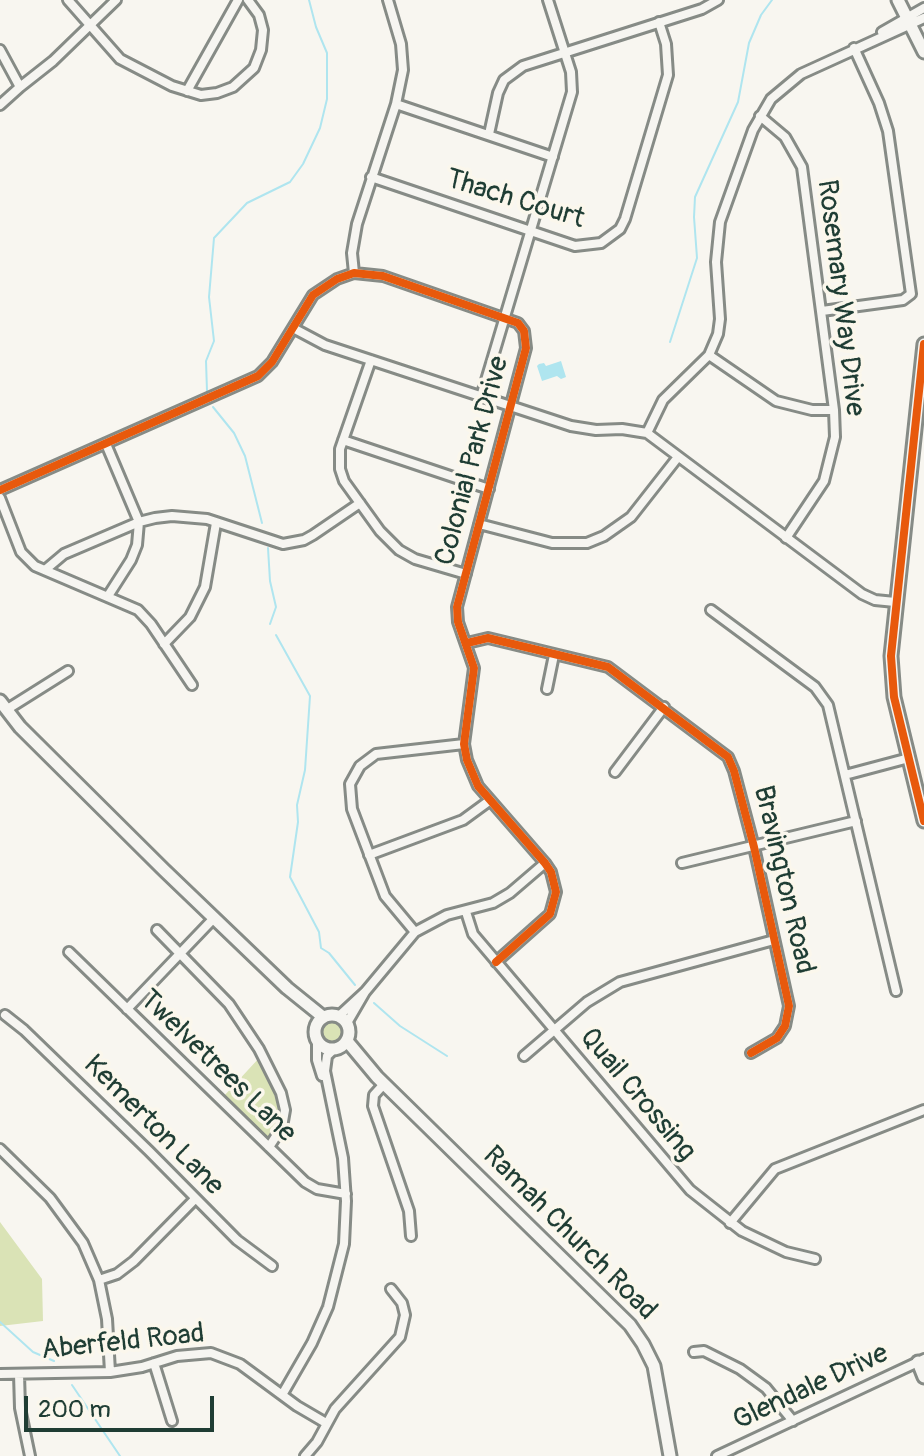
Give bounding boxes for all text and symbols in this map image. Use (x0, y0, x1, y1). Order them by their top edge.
street label: Thach Court (442, 163, 588, 237)
street label: Rosemary Way Drive (809, 178, 871, 418)
street label: Colonial Park Drive (429, 353, 517, 569)
street label: Bravington Road (745, 783, 821, 977)
street label: Twelvetrees Lane (132, 984, 302, 1150)
street label: Quail Crossing (572, 1022, 702, 1168)
street label: Kemerton Lane (76, 1049, 230, 1203)
street label: Ramah Church Road (475, 1140, 663, 1328)
street label: Aberfeld Road (40, 1318, 206, 1368)
street label: Glendale Drive (728, 1337, 894, 1439)
scale bar (28, 1380, 218, 1430)
text: 200 m (38, 1395, 111, 1424)

